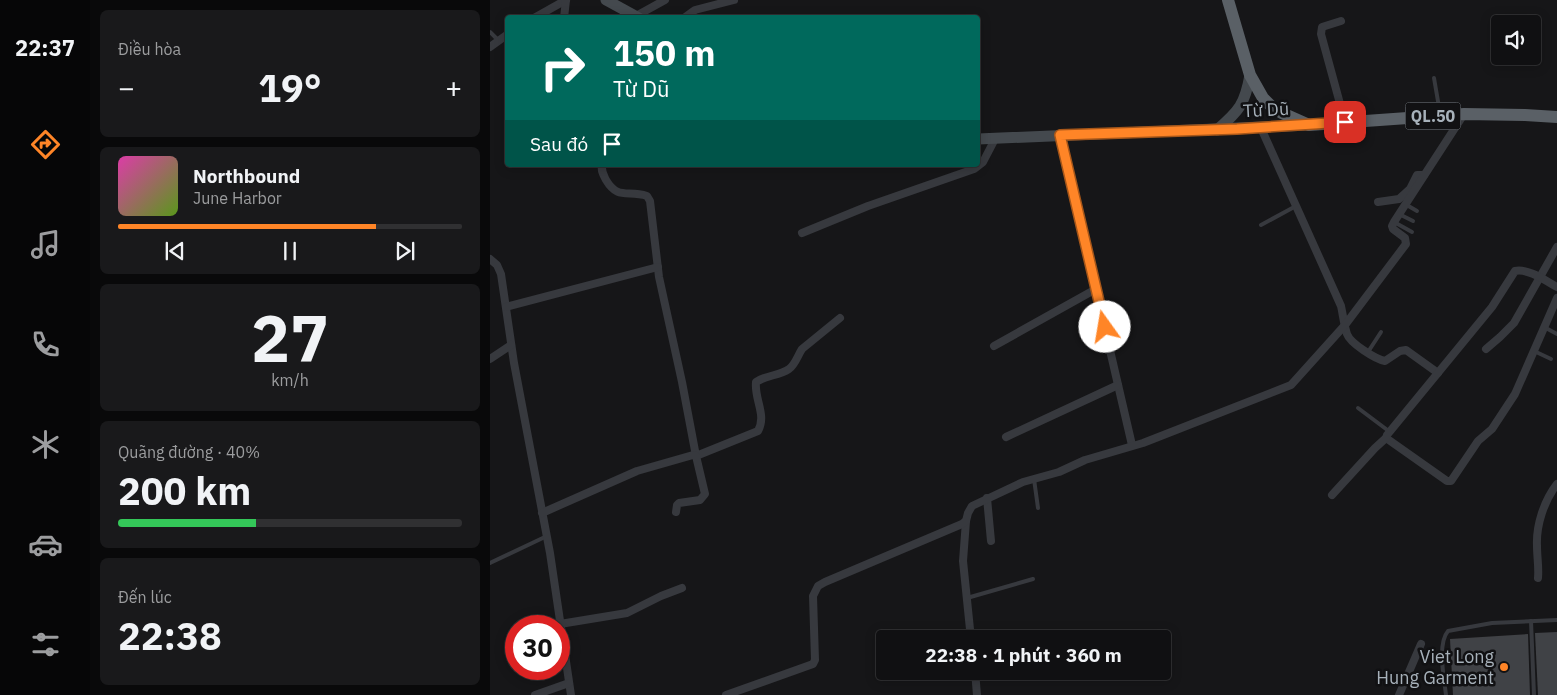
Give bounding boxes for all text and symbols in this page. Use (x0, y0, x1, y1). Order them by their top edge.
map controls (1491, 15, 1541, 65)
button: sound (1491, 15, 1541, 65)
text: 150 m (613, 30, 716, 76)
text: 22:37 (15, 33, 75, 62)
icon: right (530, 35, 595, 100)
text: Điều hòa (118, 39, 181, 59)
text: 19° (258, 63, 322, 112)
text: − (118, 69, 135, 106)
text: + (445, 69, 462, 106)
text: Từ Dũ (613, 74, 669, 103)
street label: Từ Dũ (1242, 97, 1290, 122)
pin (1324, 101, 1366, 143)
road number: QL.50 (1406, 102, 1460, 130)
icon: arrive (1331, 108, 1359, 136)
icon: directions (28, 127, 63, 162)
icon: arrive (598, 130, 626, 158)
text: Sau đó (530, 132, 588, 156)
text: Northbound (193, 164, 300, 188)
text: June Harbor (193, 188, 282, 208)
icon: music (28, 227, 63, 262)
icon: previous (161, 237, 189, 265)
icon: pause (276, 237, 304, 265)
icon: next (391, 237, 419, 265)
text: 27 (251, 295, 329, 380)
position arrow (1078, 300, 1130, 352)
icon: phone (28, 327, 63, 362)
text: km/h (271, 370, 309, 390)
icon: climate (28, 427, 63, 462)
text: Quãng đường · 40% (118, 442, 260, 462)
text: 200 km (118, 466, 251, 515)
icon: car (28, 527, 63, 562)
text: Đến lúc (118, 587, 172, 607)
text: 22:38 (118, 611, 222, 660)
speed limit sign: 30 (505, 615, 570, 680)
icon: filters (28, 627, 63, 662)
text: 22:38 · 1 phút · 360 m (925, 643, 1122, 667)
place label: Viet Long Hung Garment (1376, 645, 1494, 689)
marker: Viet Long Hung Garment (1498, 661, 1510, 673)

